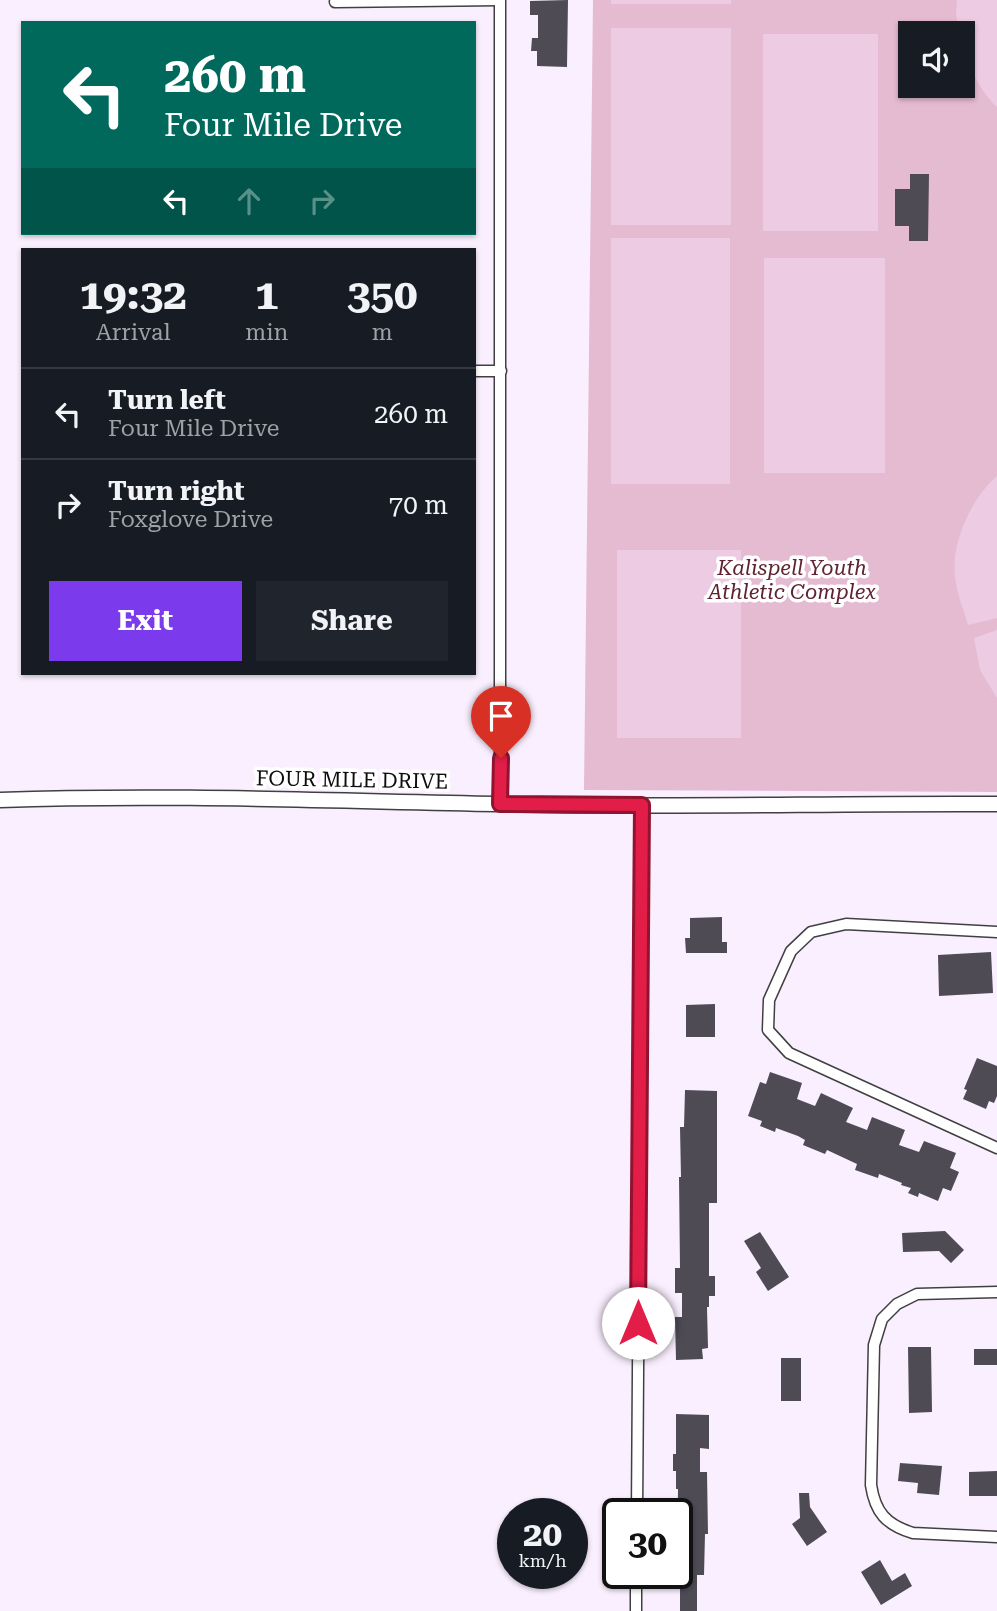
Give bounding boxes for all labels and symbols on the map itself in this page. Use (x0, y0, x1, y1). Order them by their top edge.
park label: Kalispell Youth Athletic Complex (706, 556, 876, 604)
pin (471, 686, 531, 758)
street label: FOUR MILE DRIVE (256, 766, 448, 794)
position arrow (601, 1286, 675, 1360)
speed limit sign: 30 (602, 1498, 693, 1589)

